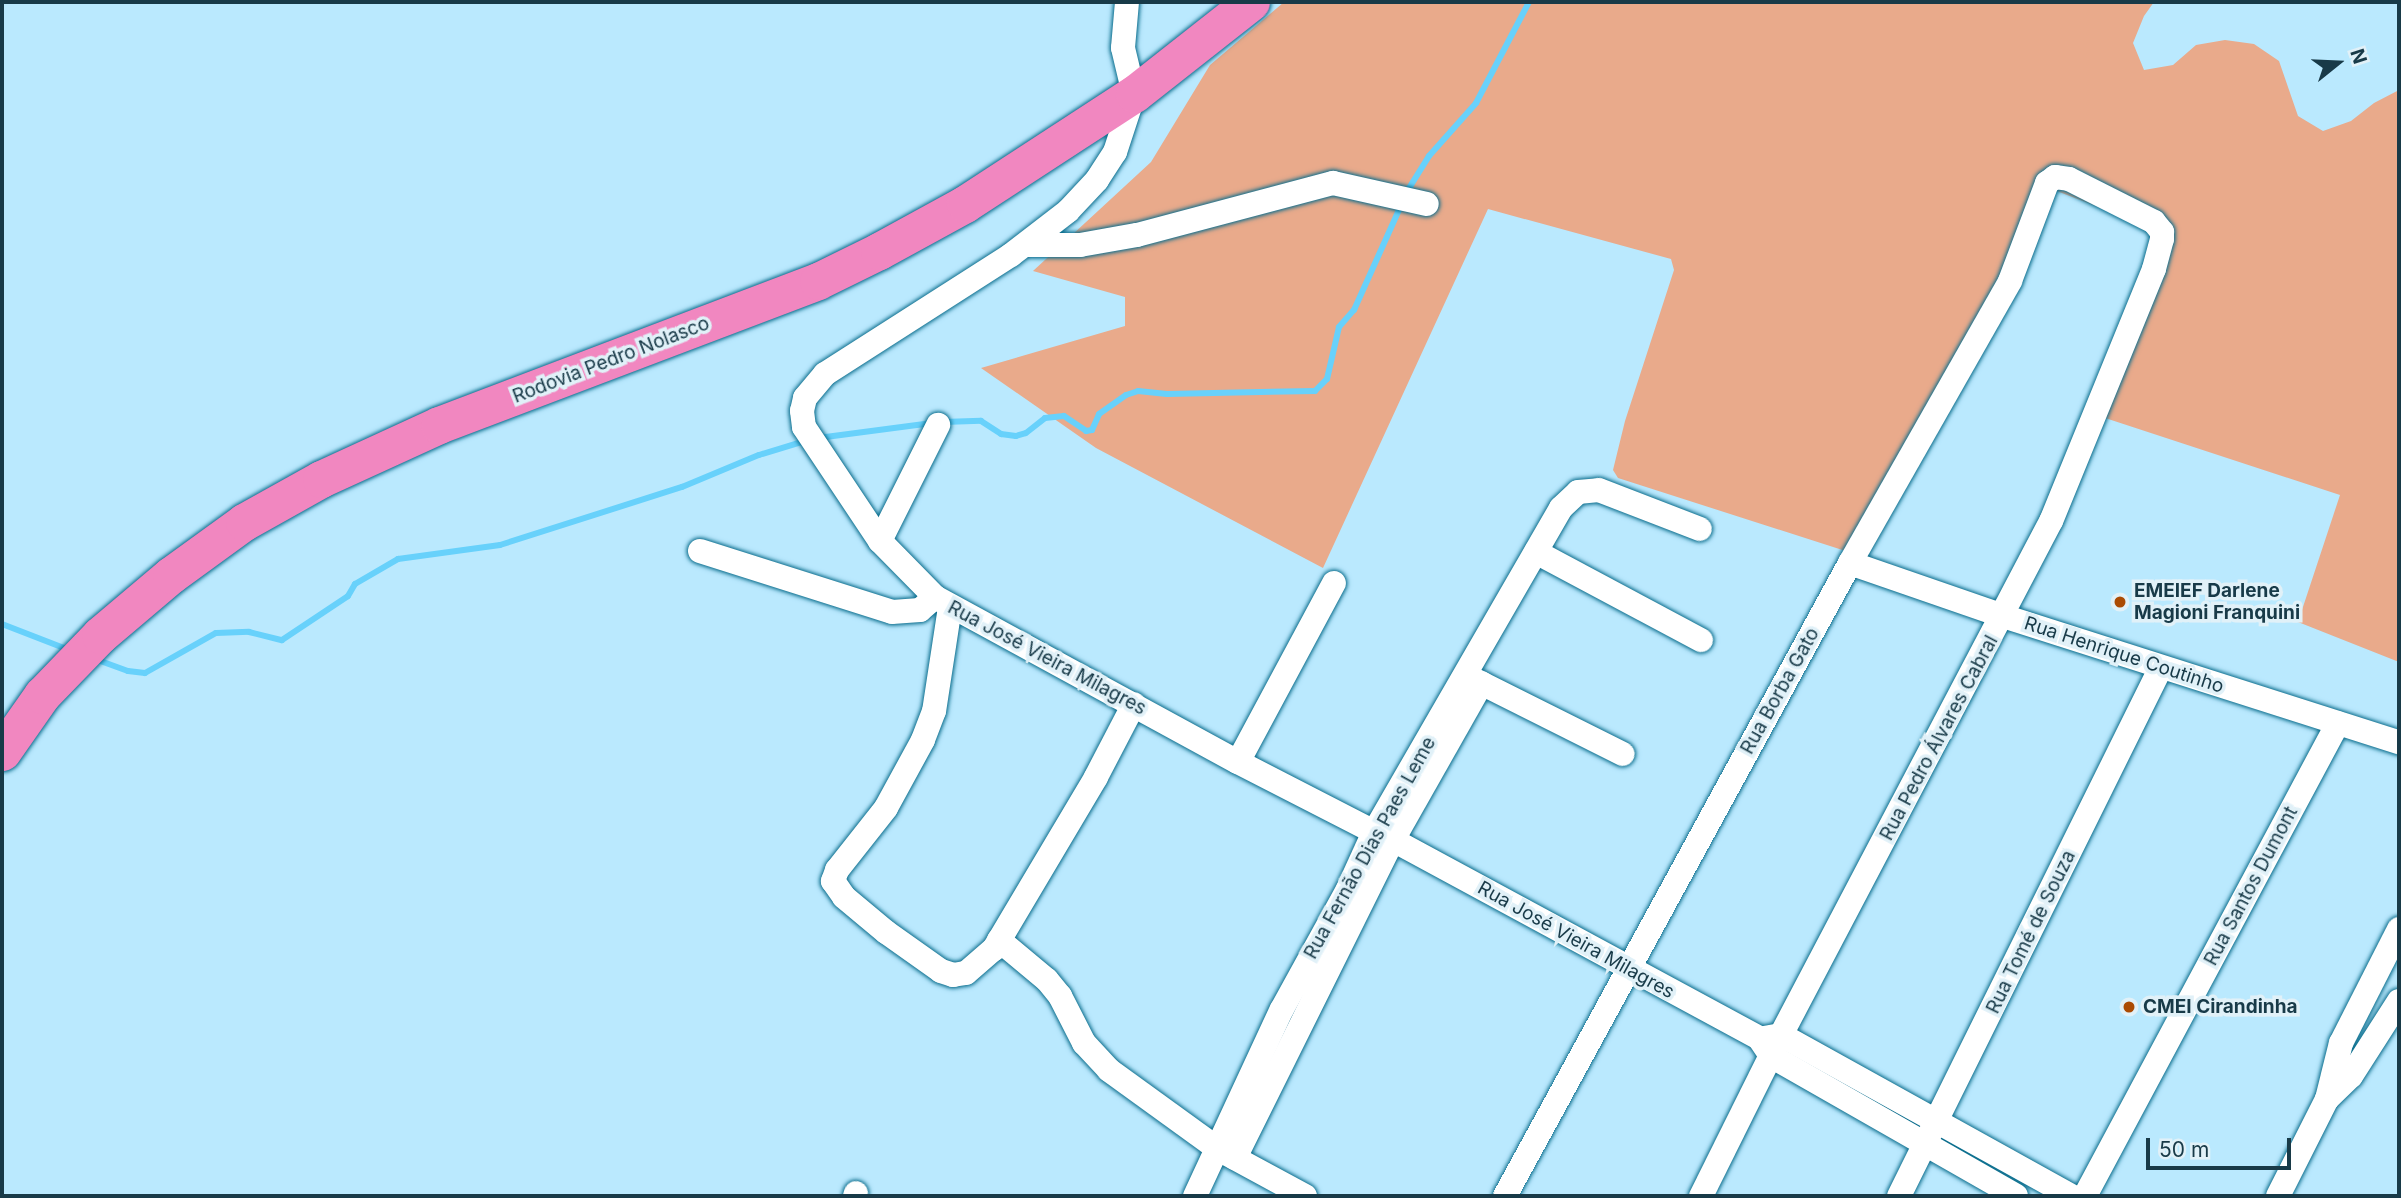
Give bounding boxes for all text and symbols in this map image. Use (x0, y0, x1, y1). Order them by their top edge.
north arrow (2303, 28, 2373, 98)
text: N (2345, 46, 2372, 67)
street label: Rodovia Pedro Nolasco (509, 312, 713, 408)
place label: EMEIEF Darlene Magioni Franquini (2134, 580, 2300, 624)
marker: EMEIEF Darlene Magioni Franquini (2112, 594, 2128, 610)
street label: Rua José Vieira Milagres (944, 596, 1150, 720)
street label: Rua Henrique Coutinho (2021, 612, 2227, 698)
street label: Rua Borba Gato (1736, 624, 1824, 758)
street label: Rua Pedro Álvares Cabral (1875, 632, 2003, 844)
street label: Rua Fernão Dias Paes Leme (1299, 733, 1441, 963)
street label: Rua Santos Dumont (2199, 803, 2303, 969)
street label: Rua Tomé de Souza (1982, 847, 2080, 1017)
street label: Rua José Vieira Milagres (1474, 876, 1678, 1004)
place label: CMEI Cirandinha (2143, 996, 2297, 1018)
marker: CMEI Cirandinha (2121, 999, 2137, 1015)
scale bar (2149, 1124, 2294, 1168)
text: 50 m (2159, 1137, 2209, 1162)

